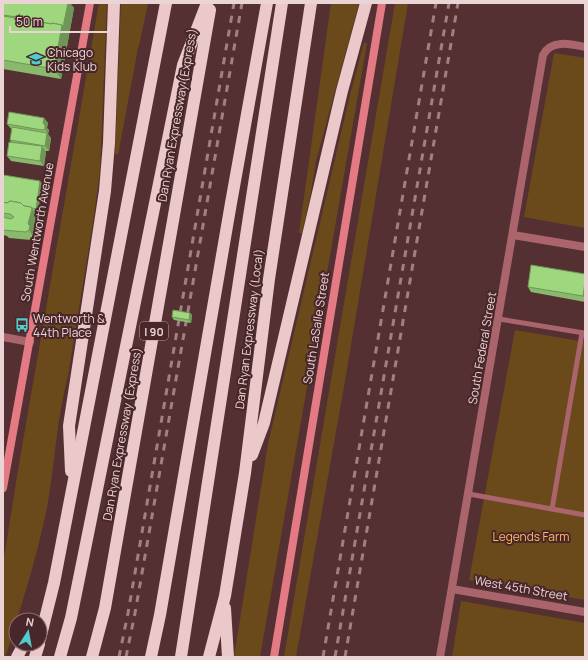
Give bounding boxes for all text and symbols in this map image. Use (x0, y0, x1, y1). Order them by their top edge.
scale bar (10, 8, 109, 34)
text: 50 m (16, 13, 43, 30)
street label: Dan Ryan Expressway (Express) (153, 27, 201, 203)
place label: Chicago Kids Klub (47, 44, 97, 75)
school or university icon: Chicago Kids Klub (28, 51, 44, 67)
street label: South Wentworth Avenue (16, 161, 58, 303)
street label: Dan Ryan Expressway (Local) (231, 248, 267, 410)
street label: South LaSalle Street (299, 271, 333, 385)
street label: South Federal Street (464, 290, 500, 406)
place label: Wentworth & 44th Place (33, 310, 105, 341)
bus stop icon: Wentworth & 44th Place (14, 317, 30, 333)
road number: I 90 (140, 322, 168, 340)
street label: Dan Ryan Expressway (Express) (98, 346, 146, 522)
park label: Legends Farm (493, 528, 569, 545)
street label: West 45th Street (473, 571, 569, 605)
north arrow (8, 612, 48, 652)
text: N (25, 614, 35, 630)

